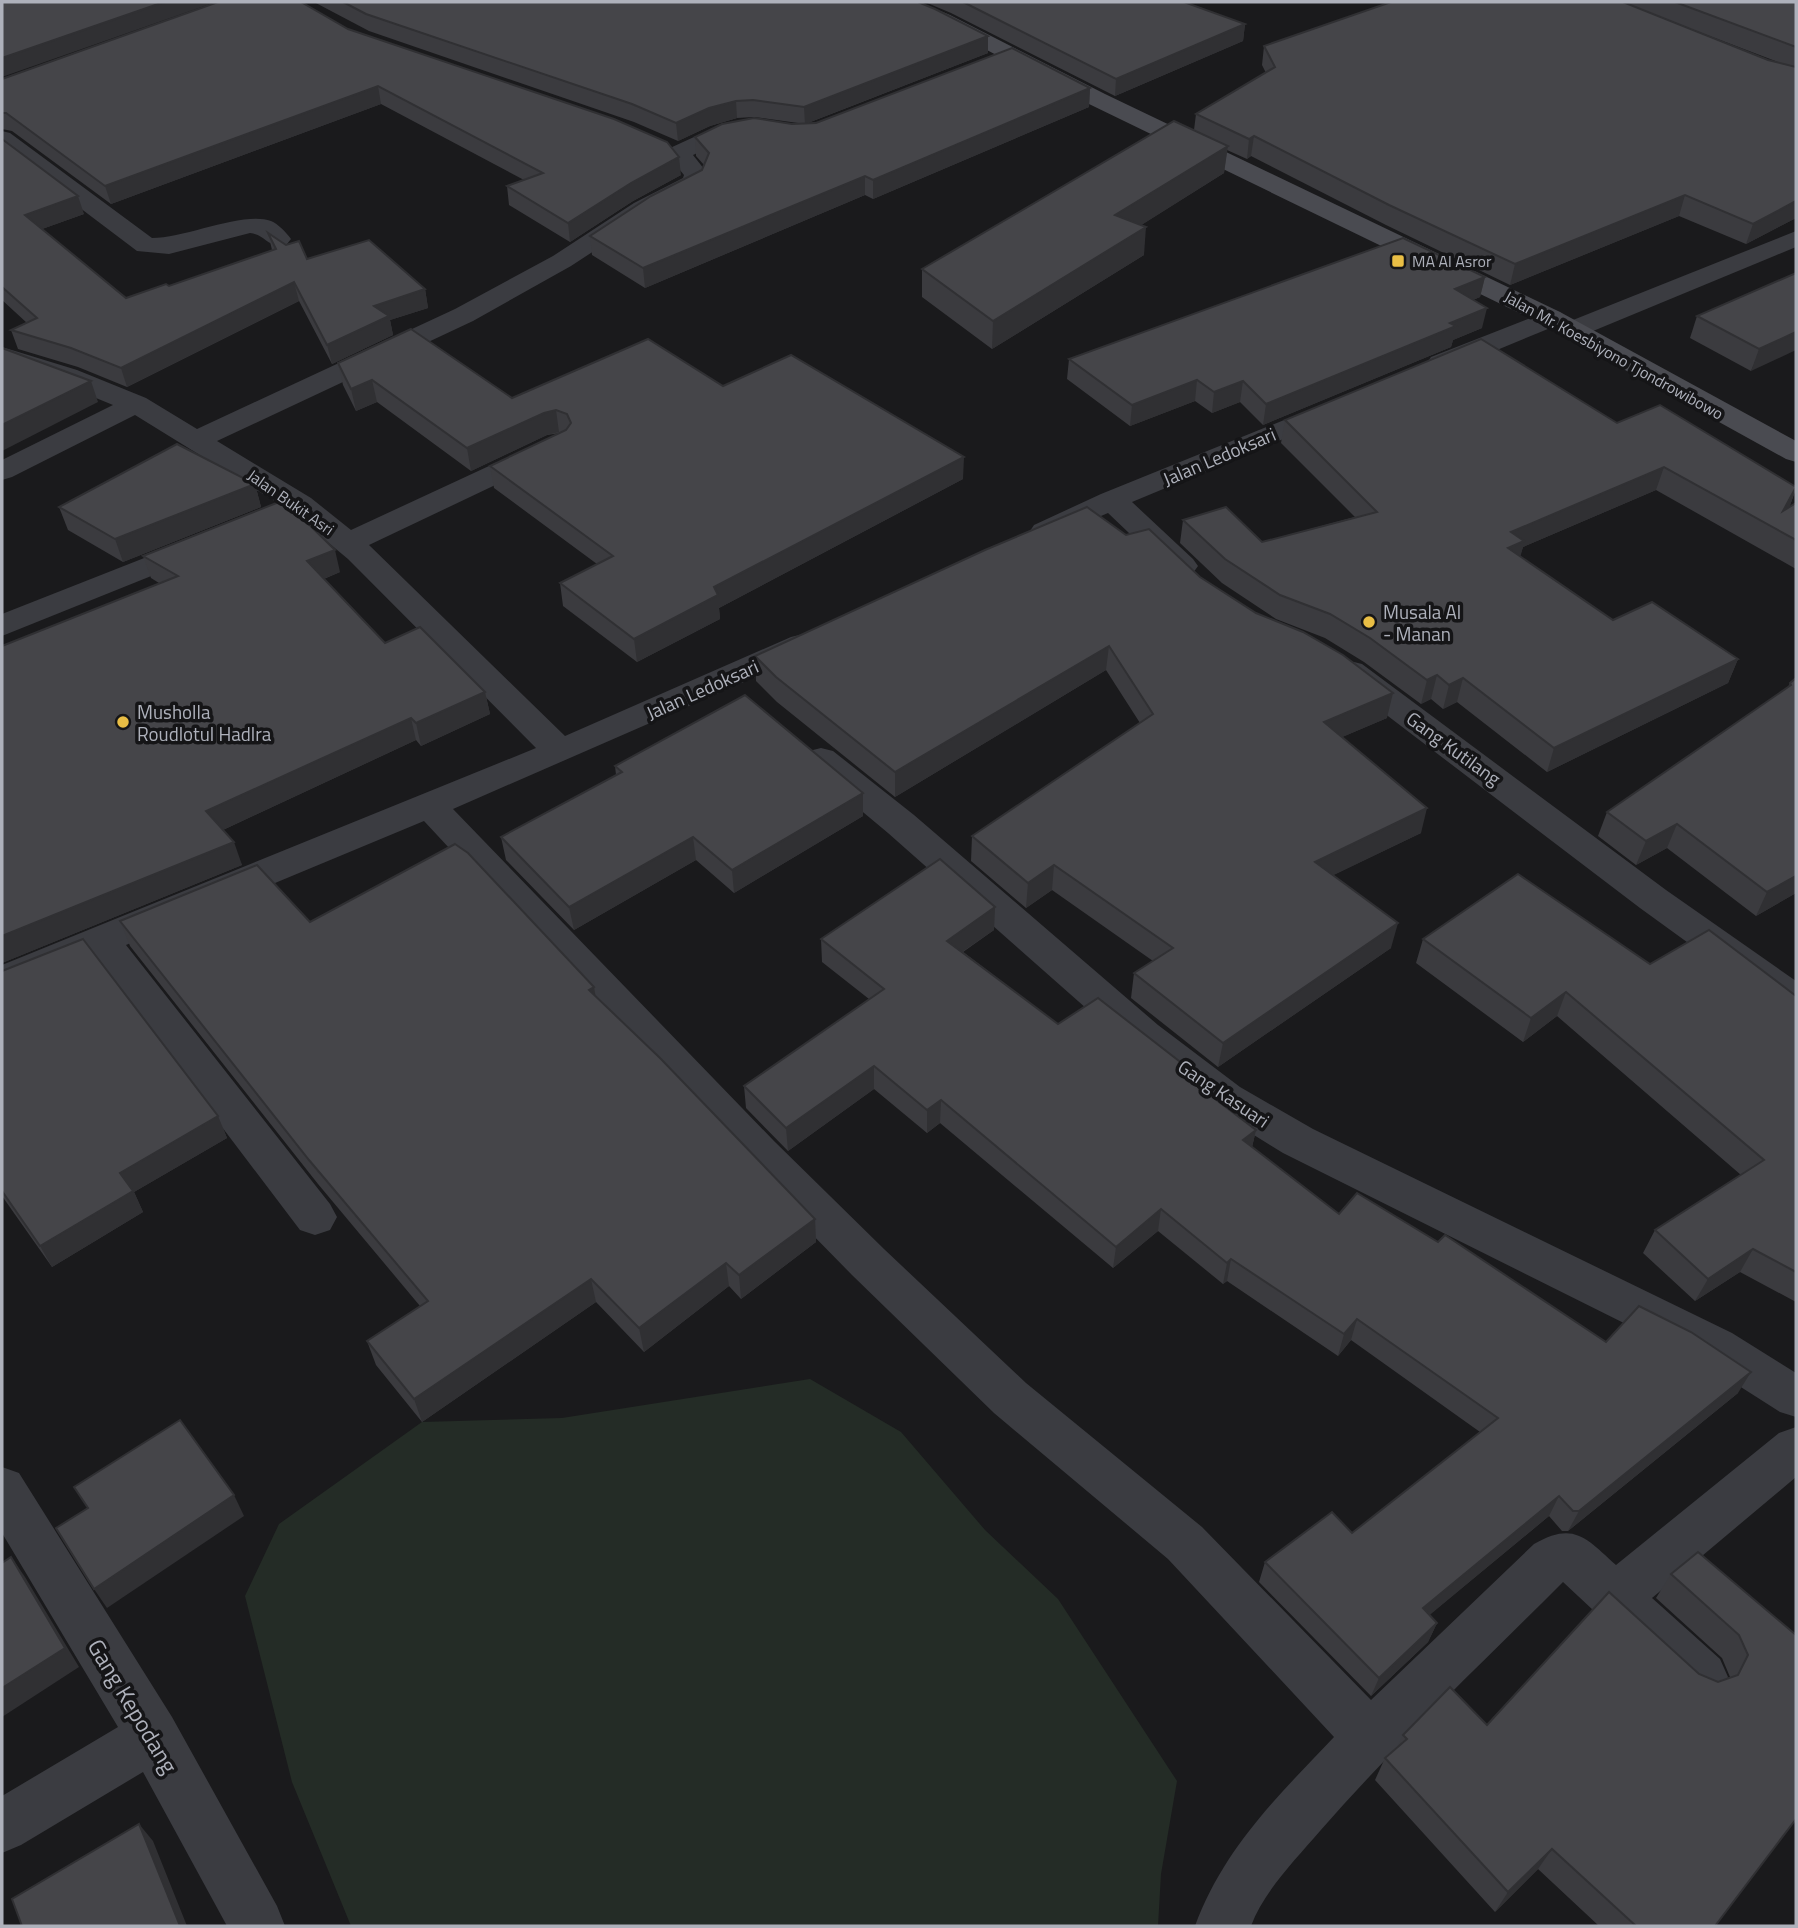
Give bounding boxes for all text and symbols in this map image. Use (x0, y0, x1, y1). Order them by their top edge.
place label: MA Al Asror (1412, 249, 1492, 273)
marker: MA Al Asror (1390, 253, 1406, 269)
street label: Jalan Mr. Koesbiyono Tjondrowibowo (1500, 285, 1728, 425)
street label: Jalan Ledoksari (1158, 419, 1280, 493)
street label: Jalan Bukit Asri (243, 463, 339, 541)
place label: Musala Al - Manan (1383, 597, 1461, 648)
marker: Musala Al - Manan (1361, 614, 1377, 630)
street label: Jalan Ledoksari (641, 651, 763, 727)
place label: Musholla Roudlotul Hadlra (137, 697, 272, 748)
street label: Gang Kutilang (1401, 704, 1508, 792)
marker: Musholla Roudlotul Hadlra (115, 714, 131, 730)
street label: Gang Kasuari (1172, 1052, 1276, 1134)
street label: Gang Kepodang (79, 1632, 187, 1780)

